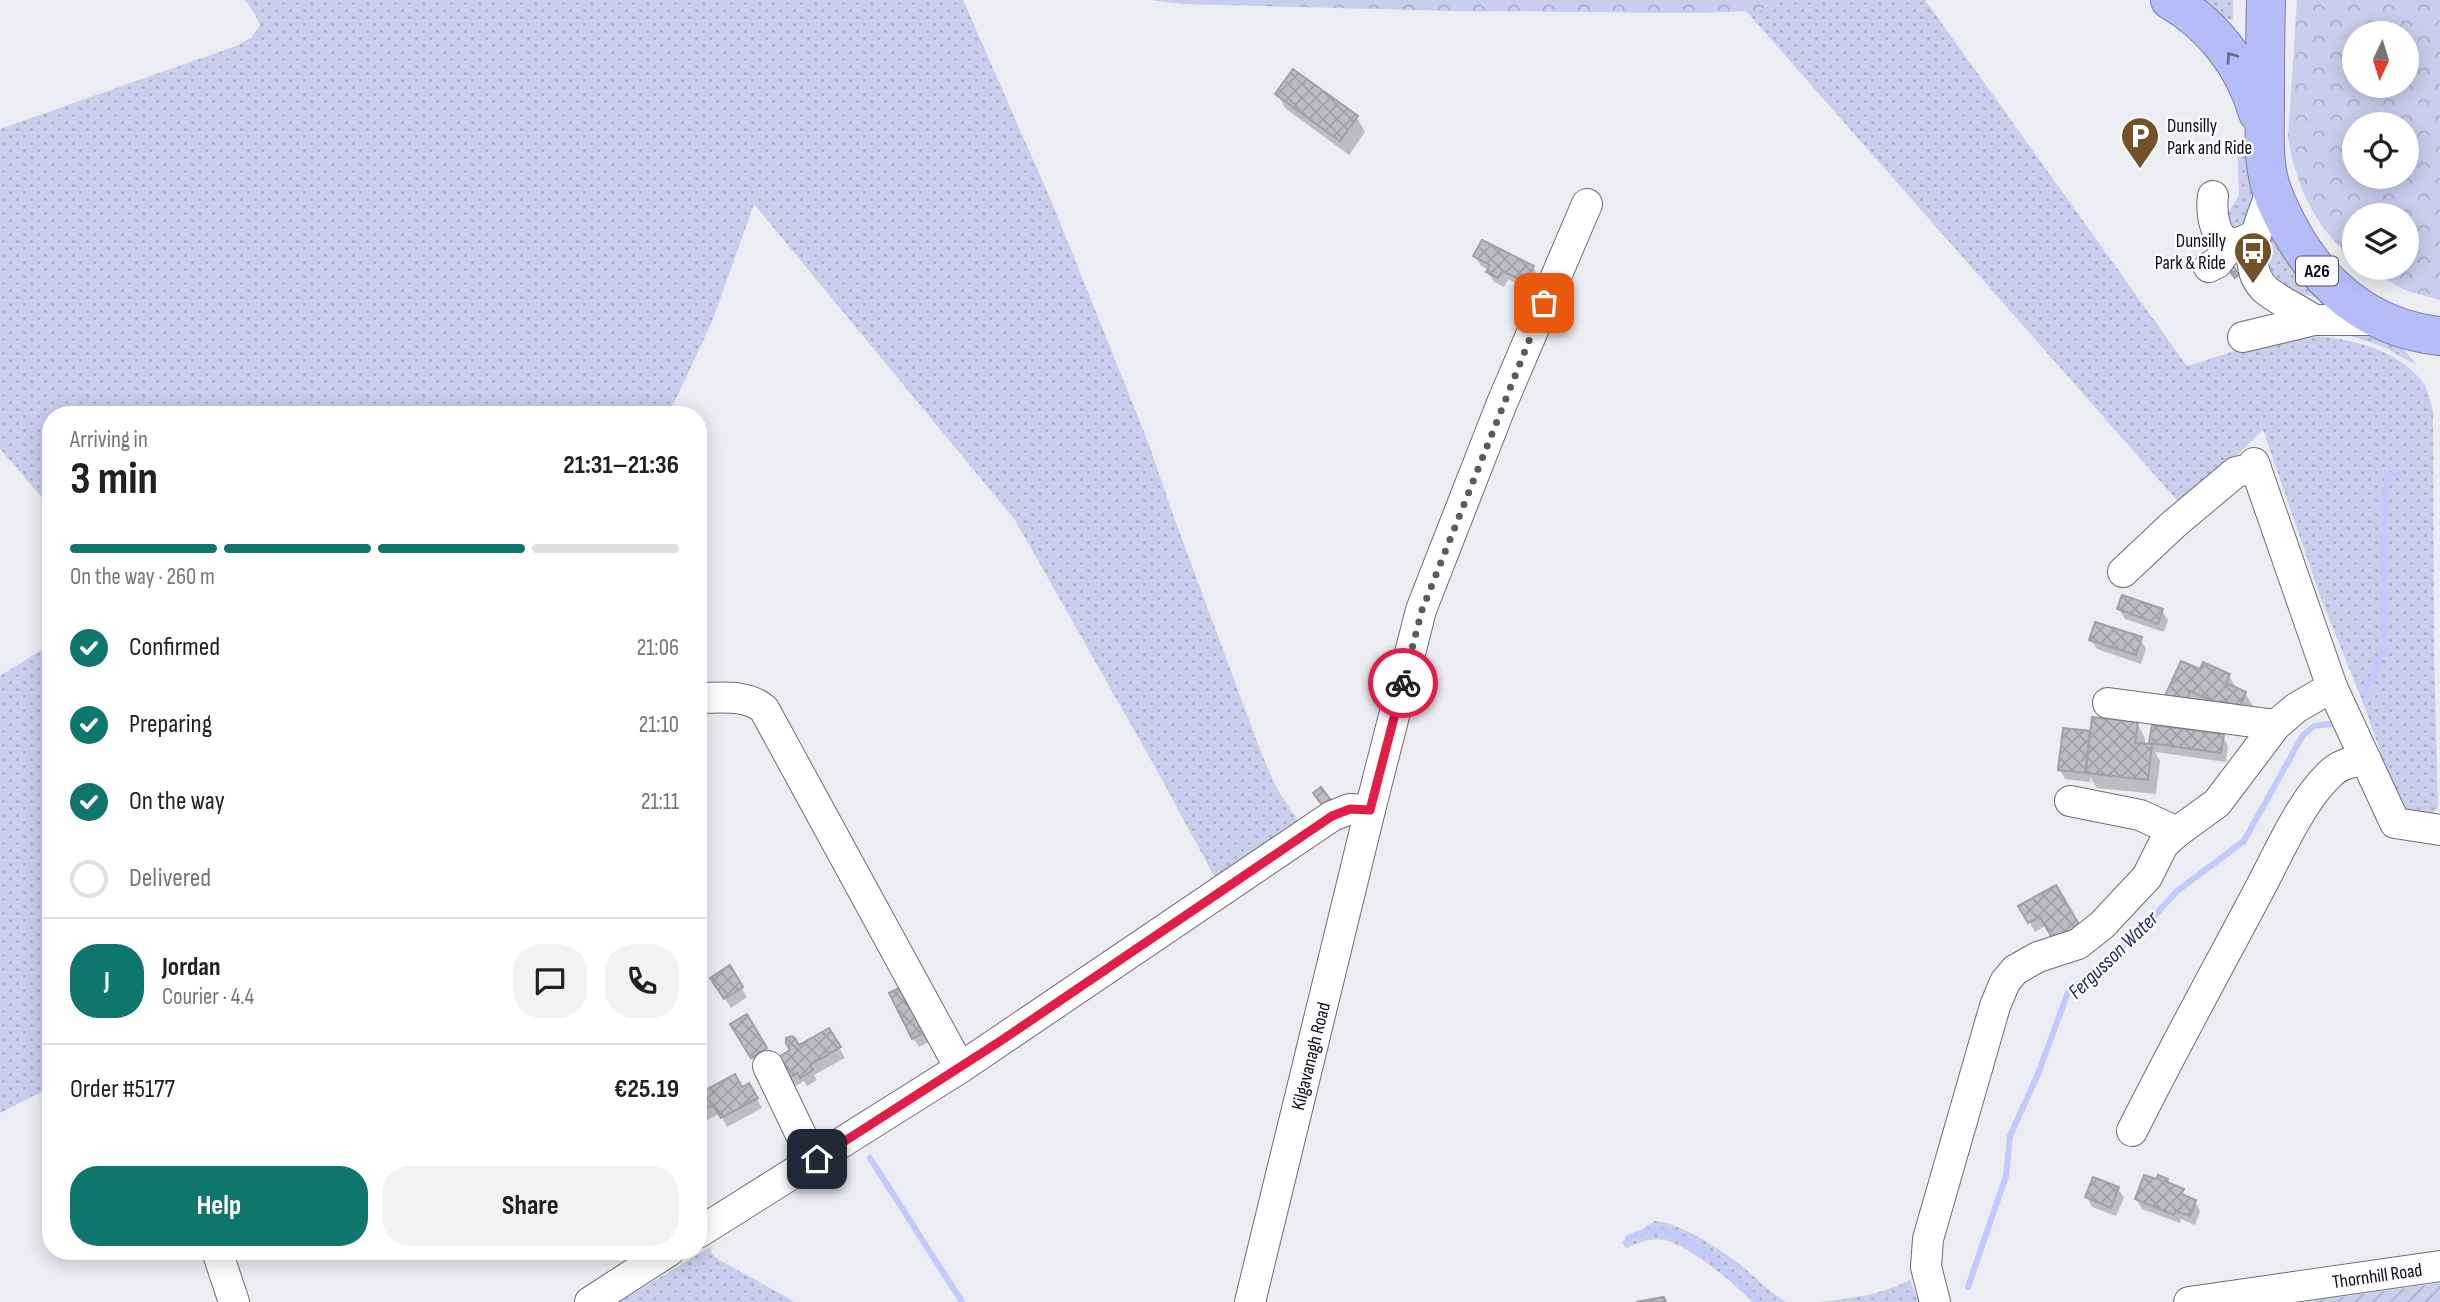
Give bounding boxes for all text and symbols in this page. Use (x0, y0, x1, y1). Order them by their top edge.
north arrow (2342, 21, 2418, 98)
map controls (2342, 21, 2419, 280)
one-way arrow (2227, 52, 2239, 65)
button: locate (2342, 112, 2419, 189)
parking icon: Dunsilly Park and Ride (2119, 115, 2161, 170)
place label: Dunsilly Park and Ride (2167, 115, 2252, 160)
button: layers (2342, 203, 2419, 280)
place label: Dunsilly Park & Ride (2155, 230, 2227, 275)
bus stop icon: Dunsilly Park & Ride (2232, 230, 2274, 285)
road number: A26 (2296, 256, 2338, 286)
pin (1514, 273, 1574, 333)
icon: bag (1525, 284, 1563, 322)
text: Arriving in (70, 426, 148, 454)
text: 21:31–21:36 (563, 450, 679, 481)
text: 3 min (70, 452, 158, 507)
text: On the way · 260 m (70, 563, 215, 591)
icon: check (70, 629, 108, 667)
text: Confirmed (129, 632, 220, 663)
text: 21:06 (637, 634, 679, 662)
courier (1368, 648, 1438, 718)
icon: bike (1384, 664, 1422, 702)
icon: check (70, 706, 108, 744)
text: Preparing (129, 709, 212, 740)
text: 21:10 (639, 711, 679, 739)
icon: check (70, 783, 108, 821)
text: On the way (129, 786, 225, 817)
text: 21:11 (641, 788, 679, 816)
text: Delivered (129, 863, 211, 894)
water label: Fergusson Water (2063, 906, 2164, 1004)
button: chat (513, 944, 587, 1018)
button: phone (605, 944, 679, 1018)
text: Jordan (162, 952, 220, 983)
text: J (104, 966, 110, 997)
text: Courier · 4.4 (162, 983, 254, 1011)
street label: Kilgavanagh Road (1287, 1000, 1336, 1113)
text: Order #5177 (70, 1074, 175, 1105)
text: €25.19 (614, 1074, 679, 1105)
pin (787, 1129, 847, 1189)
icon: home (798, 1140, 836, 1178)
button: Help (70, 1166, 368, 1246)
button: Share (382, 1166, 679, 1246)
street label: Thornhill Road (2331, 1259, 2424, 1294)

